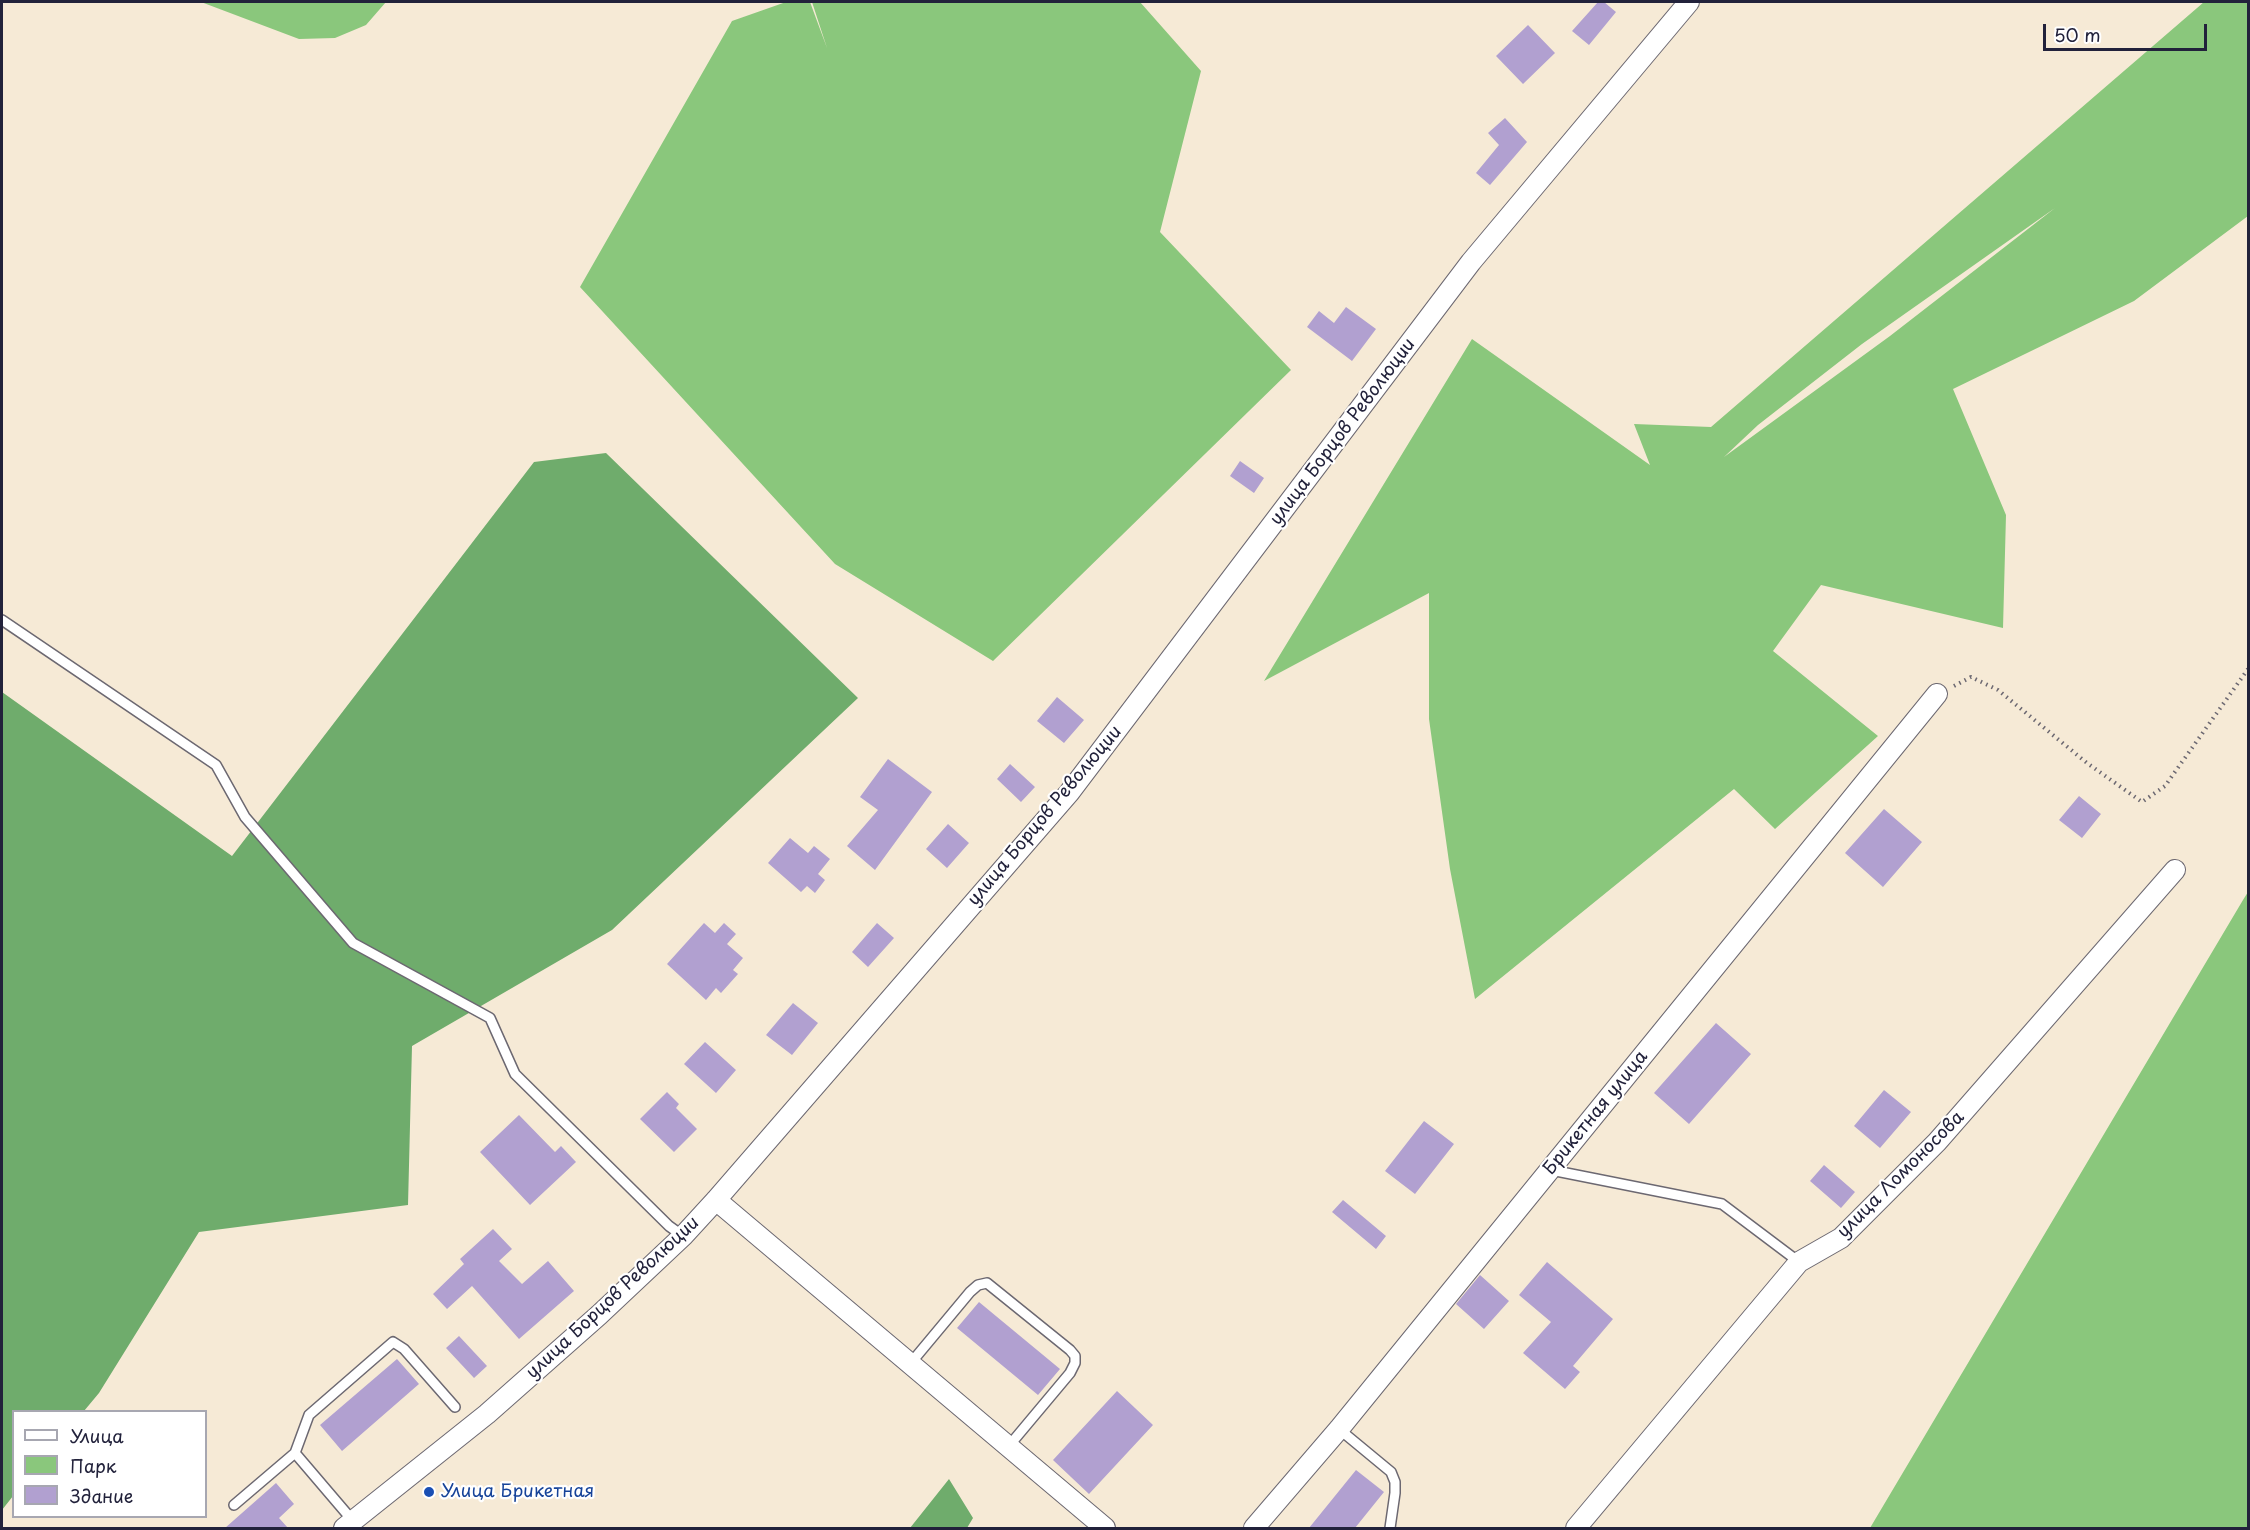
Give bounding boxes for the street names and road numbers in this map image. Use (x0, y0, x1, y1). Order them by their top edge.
street label: улица Борцов Революции (1266, 334, 1420, 530)
street label: улица Борцов Революции (963, 722, 1127, 910)
street label: Брикетная улица (1539, 1047, 1653, 1179)
street label: улица Ломоносова (1833, 1107, 1969, 1243)
street label: улица Борцов Революции (522, 1212, 704, 1384)

